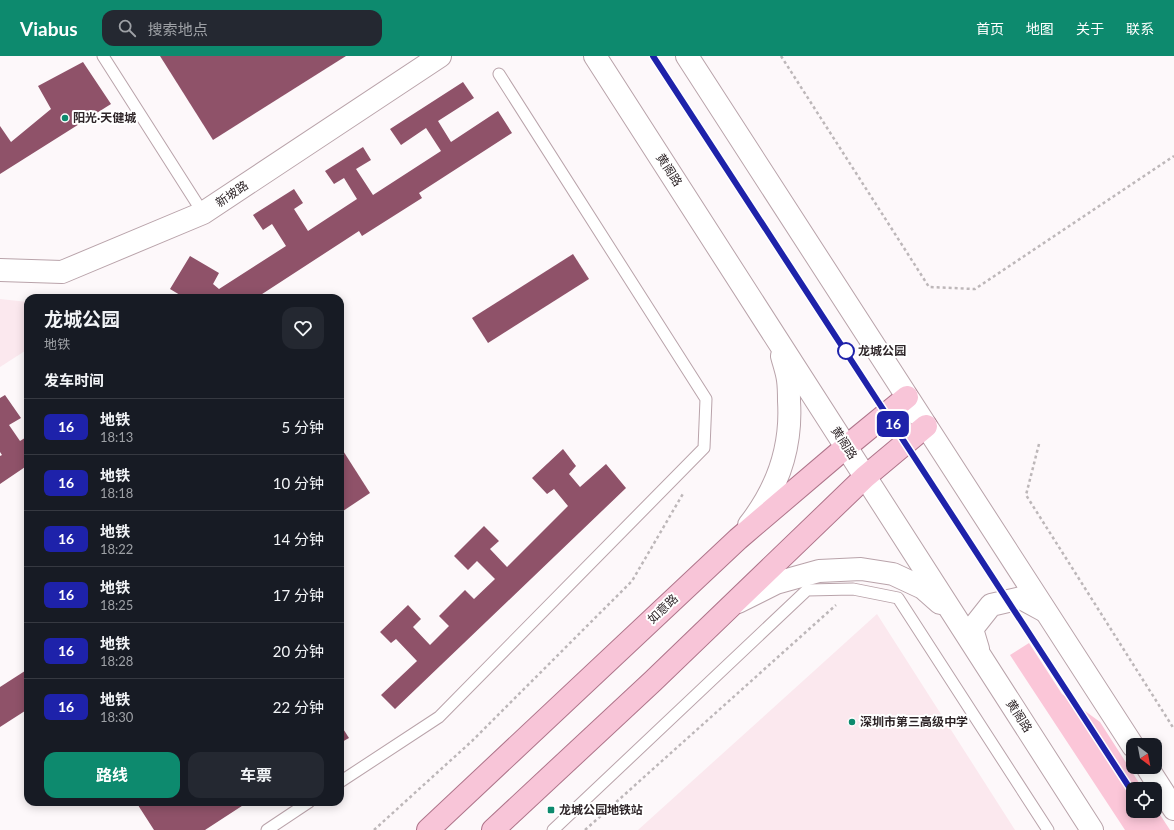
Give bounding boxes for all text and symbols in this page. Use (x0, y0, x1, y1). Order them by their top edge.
search box (102, 10, 382, 46)
text: Viabus (20, 17, 78, 40)
icon: search (116, 17, 138, 39)
text: 搜索地点 (148, 20, 208, 38)
text: 首页 (976, 20, 1004, 37)
text: 地图 (1026, 20, 1054, 37)
text: 关于 (1076, 20, 1104, 37)
text: 联系 (1126, 20, 1154, 37)
place label: 阳光·天健城 (73, 110, 136, 125)
marker: 阳光·天健城 (60, 113, 70, 123)
street label: 黄阁路 (653, 151, 686, 189)
street label: 新坡路 (213, 177, 251, 210)
text: 龙城公园 (44, 307, 120, 330)
button: heart (282, 307, 324, 349)
text: 地铁 (44, 336, 70, 352)
marker: 龙城公园 (837, 342, 855, 360)
place label: 龙城公园 (858, 343, 906, 358)
text: 发车时间 (44, 371, 104, 389)
text: 地铁 (100, 410, 130, 428)
line badge: 16 (875, 411, 911, 437)
text: 16 (885, 415, 901, 432)
text: 16 (58, 418, 74, 435)
text: 5 分钟 (281, 418, 324, 436)
street label: 黄阁路 (828, 424, 861, 462)
text: 18:13 (100, 429, 133, 445)
text: 地铁 (100, 466, 130, 484)
text: 16 (58, 474, 74, 491)
text: 10 分钟 (273, 474, 324, 492)
text: 18:18 (100, 485, 133, 501)
text: 地铁 (100, 522, 130, 540)
text: 16 (58, 530, 74, 547)
text: 14 分钟 (273, 530, 324, 548)
text: 18:22 (100, 541, 133, 557)
text: 地铁 (100, 578, 130, 596)
text: 16 (58, 586, 74, 603)
text: 17 分钟 (273, 586, 324, 604)
street label: 如意路 (644, 591, 681, 626)
text: 18:25 (100, 597, 133, 613)
text: 地铁 (100, 634, 130, 652)
text: 16 (58, 642, 74, 659)
text: 20 分钟 (273, 642, 324, 660)
text: 18:28 (100, 653, 133, 669)
text: 地铁 (100, 690, 130, 708)
street label: 黄阁路 (1003, 697, 1036, 735)
text: 16 (58, 698, 74, 715)
text: 22 分钟 (273, 698, 324, 716)
text: 18:30 (100, 709, 133, 725)
place label: 深圳市第三高级中学 (860, 714, 968, 729)
marker: 深圳市第三高级中学 (847, 717, 857, 727)
north arrow (1126, 738, 1162, 774)
map controls (1126, 738, 1162, 818)
button: 路线 (44, 752, 180, 798)
button: 车票 (188, 752, 324, 798)
button: locate (1126, 782, 1162, 818)
place label: 龙城公园地铁站 (559, 802, 643, 817)
marker: 龙城公园地铁站 (546, 805, 556, 815)

